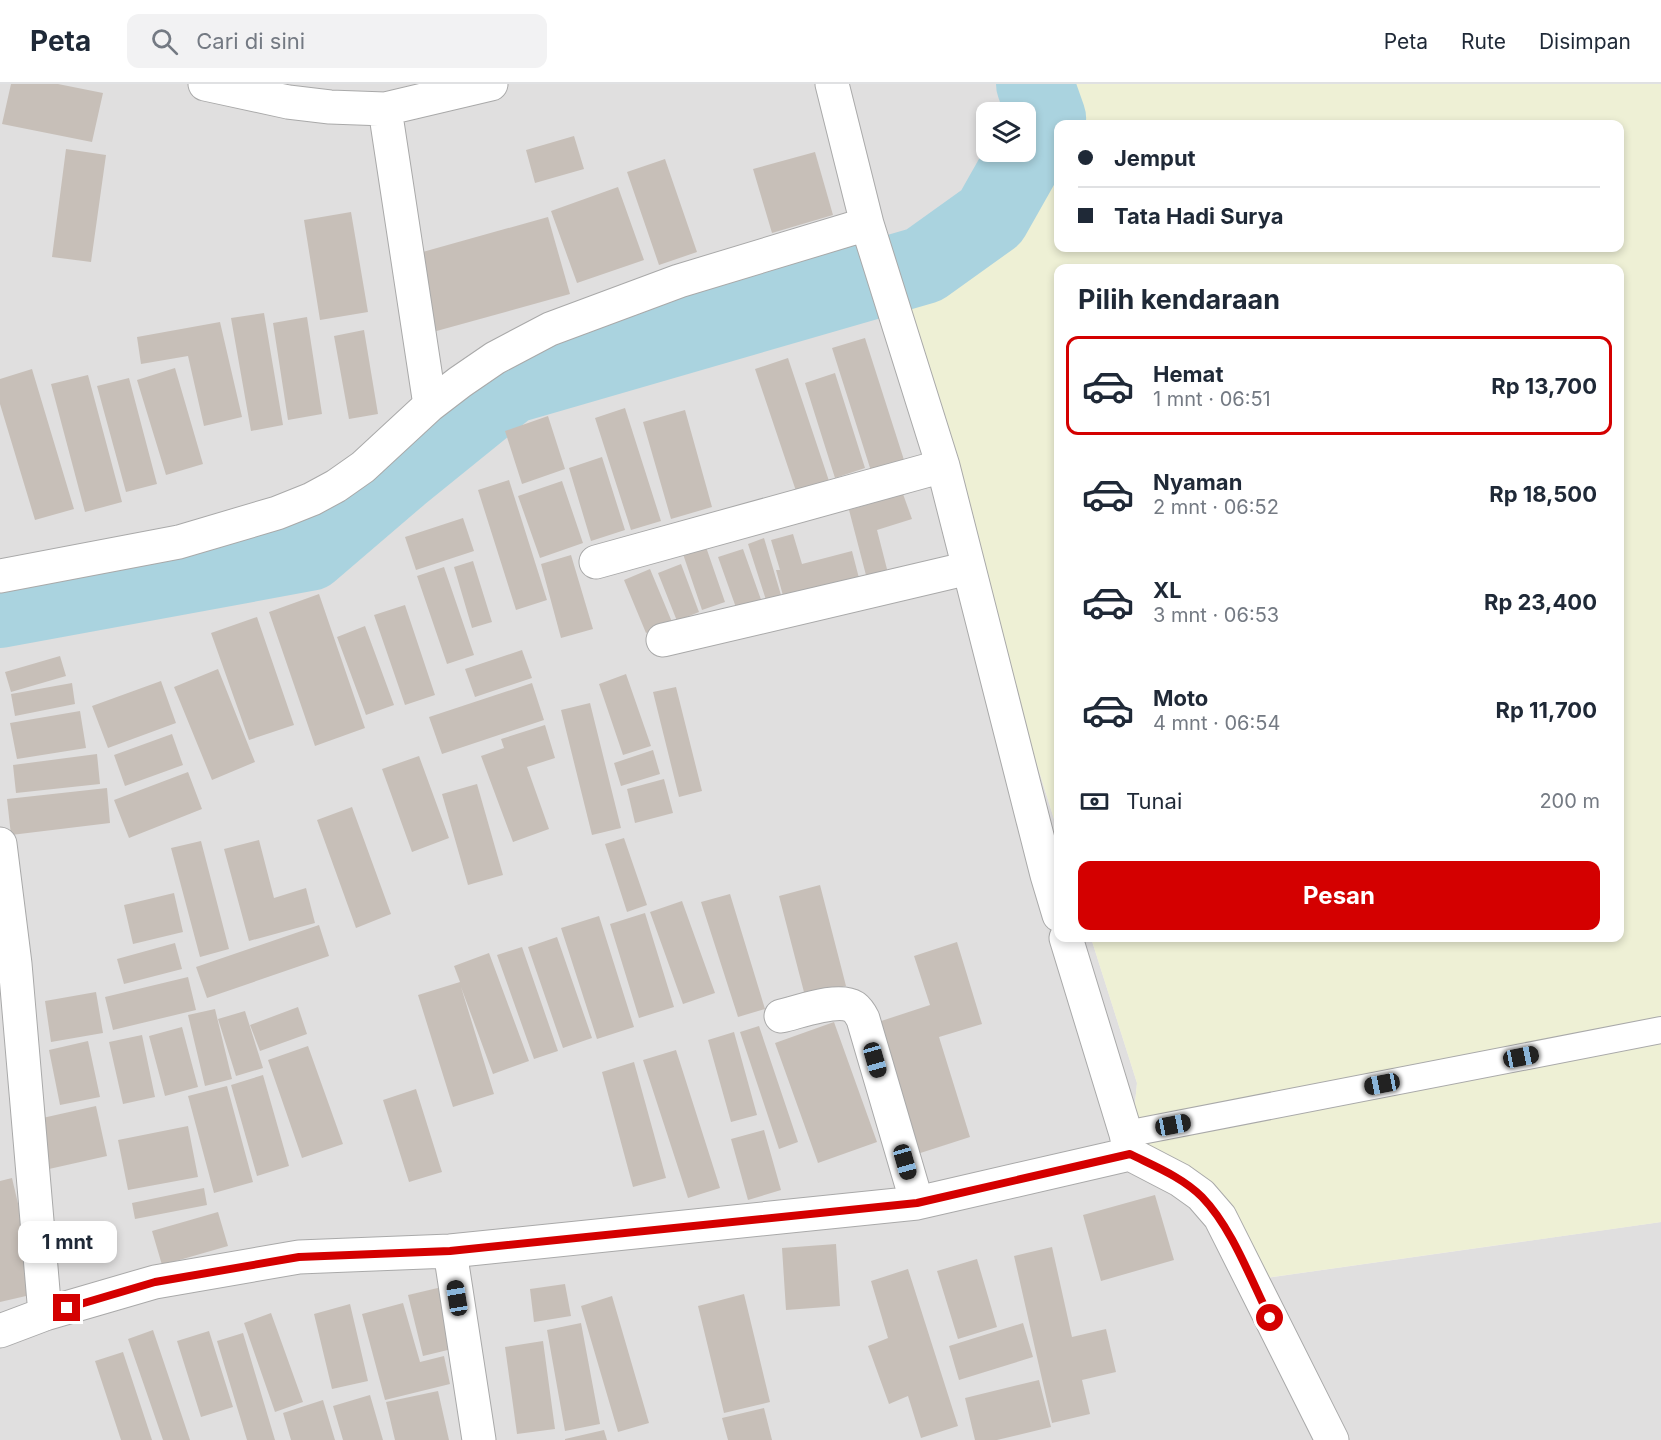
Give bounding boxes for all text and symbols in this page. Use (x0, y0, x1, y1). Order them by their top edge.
search box (127, 14, 547, 68)
text: Peta (30, 24, 91, 58)
icon: search (148, 25, 181, 58)
text: Cari di sini (196, 28, 305, 54)
text: Peta (1384, 29, 1428, 54)
text: Rute (1461, 29, 1506, 54)
text: Disimpan (1539, 29, 1631, 54)
map controls (976, 102, 1036, 162)
button: layers (976, 102, 1036, 162)
text: Jemput (1114, 145, 1196, 171)
text: Tata Hadi Surya (1114, 203, 1283, 229)
text: Pilih kendaraan (1078, 283, 1280, 316)
icon: car (1081, 359, 1135, 413)
text: Hemat (1153, 361, 1223, 387)
text: Rp 13,700 (1491, 373, 1597, 399)
text: 1 mnt · 06:51 (1153, 387, 1271, 411)
icon: car (1081, 467, 1135, 521)
text: Nyaman (1153, 469, 1242, 495)
text: Rp 18,500 (1489, 481, 1597, 507)
text: 2 mnt · 06:52 (1153, 495, 1279, 519)
icon: car (1081, 575, 1135, 629)
text: XL (1153, 577, 1182, 603)
text: Rp 23,400 (1484, 589, 1597, 615)
text: 3 mnt · 06:53 (1153, 603, 1279, 627)
icon: car (1081, 683, 1135, 737)
text: Moto (1153, 685, 1208, 711)
text: Rp 11,700 (1496, 697, 1597, 723)
text: 4 mnt · 06:54 (1153, 711, 1280, 735)
icon: cash (1078, 785, 1111, 818)
text: Tunai (1126, 788, 1182, 814)
text: 200 m (1539, 789, 1600, 813)
button: Pesan (1078, 861, 1600, 930)
car (861, 1040, 889, 1080)
car (1502, 1045, 1540, 1069)
car (1363, 1072, 1401, 1096)
car (1154, 1113, 1192, 1137)
car (891, 1142, 919, 1182)
callout: 1 mnt (17, 1221, 116, 1263)
text: 1 mnt (42, 1230, 93, 1254)
car (445, 1279, 469, 1317)
route end (53, 1294, 80, 1321)
route start (1256, 1304, 1283, 1331)

